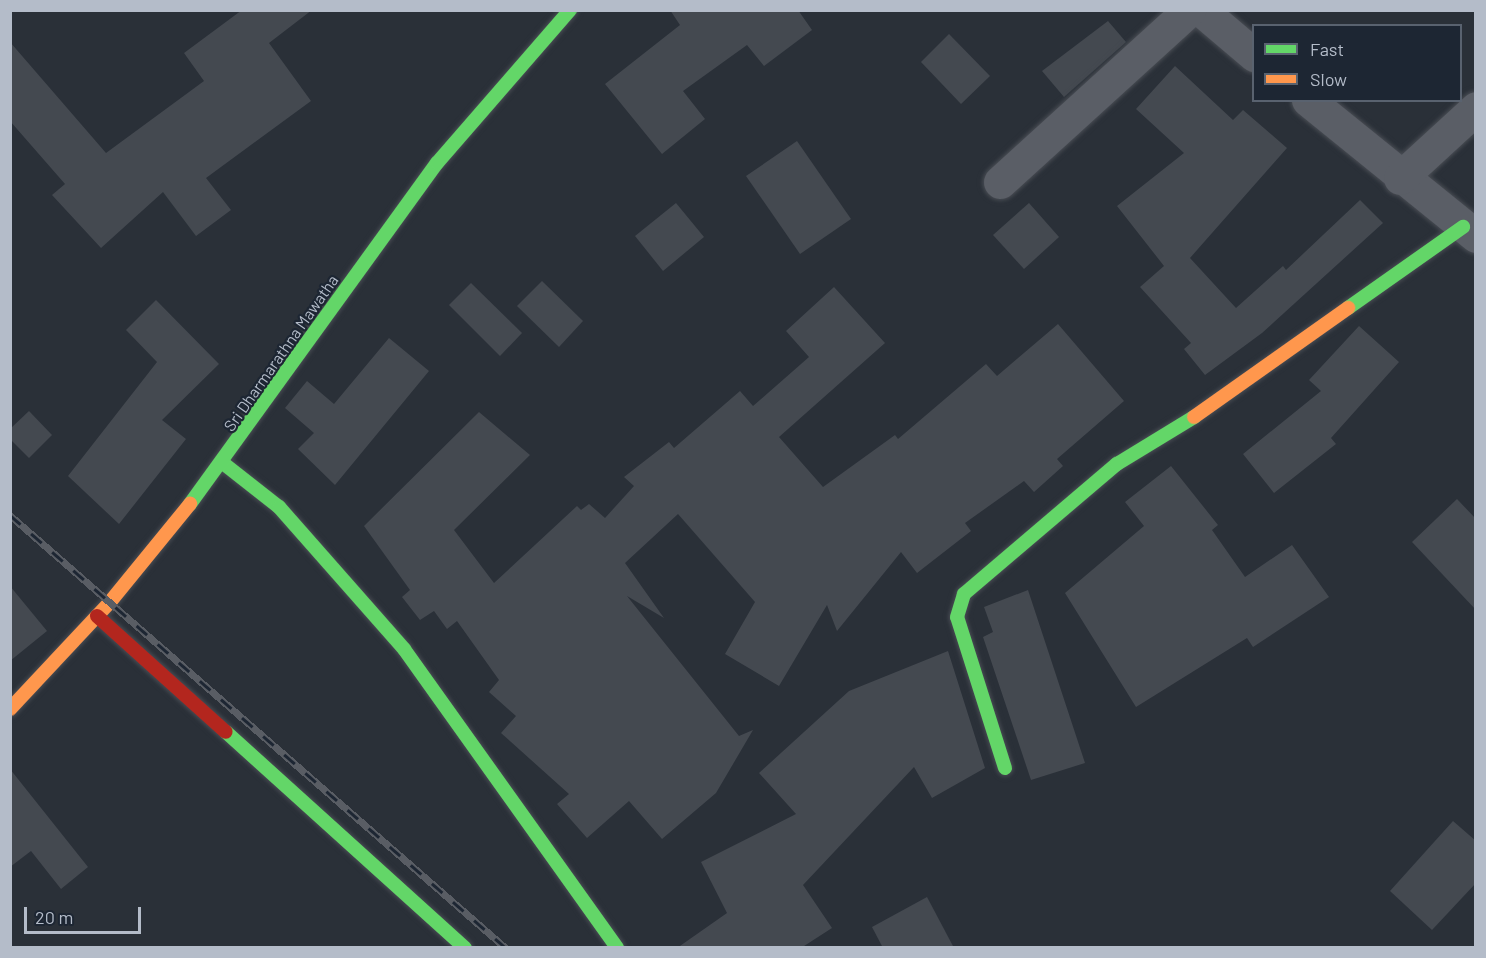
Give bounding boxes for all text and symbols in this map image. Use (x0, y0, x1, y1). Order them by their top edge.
legend (1252, 24, 1462, 102)
text: Fast (1310, 38, 1344, 60)
text: Slow (1310, 68, 1347, 90)
street label: Sri Dharmarathna Mawatha (220, 271, 342, 435)
scale bar (27, 895, 144, 933)
text: 20 m (35, 906, 73, 928)

